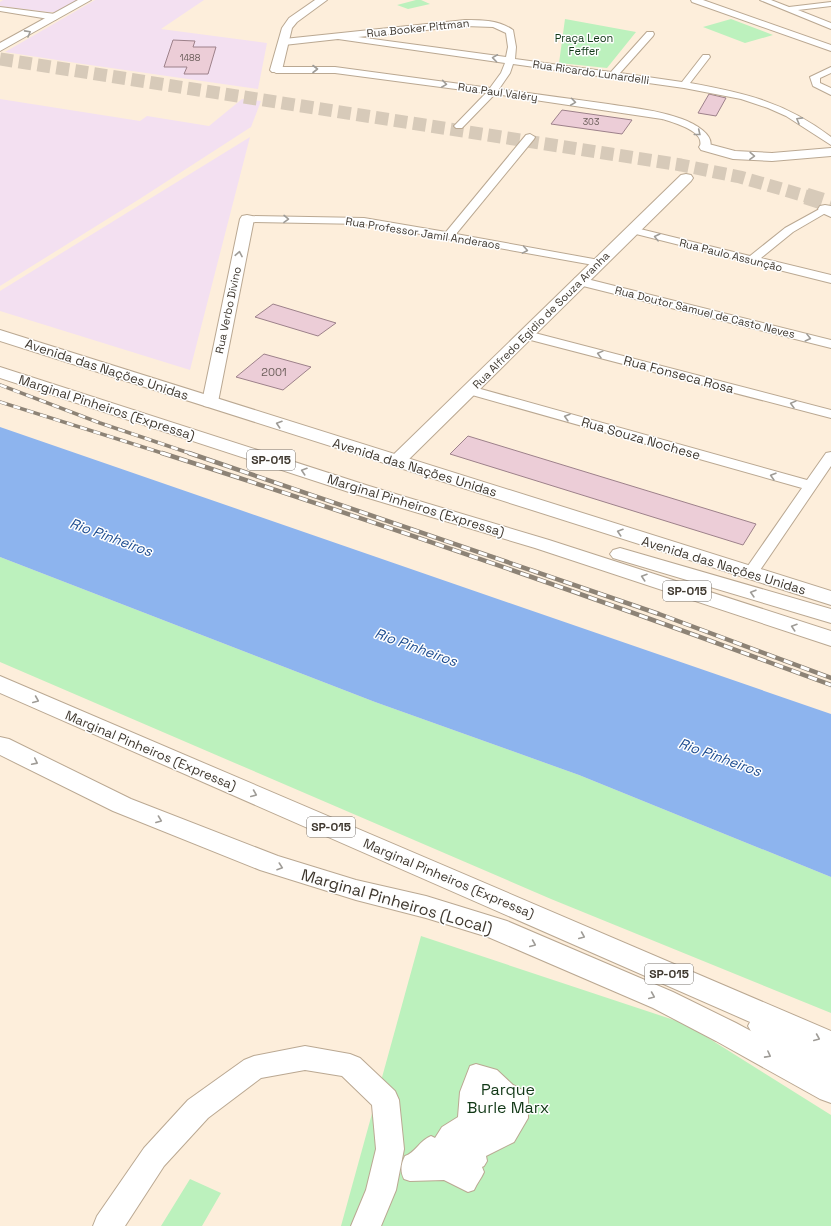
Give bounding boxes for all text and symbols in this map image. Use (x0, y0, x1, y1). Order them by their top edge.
street label: Rua Booker Pittman (366, 16, 470, 40)
one-way arrow (23, 30, 31, 37)
park label: Praça Leon Feffer (555, 31, 613, 58)
house number: 1488 (180, 52, 201, 64)
one-way arrow (492, 54, 498, 63)
street label: Rua Ricardo Lunardelli (532, 57, 650, 87)
one-way arrow (312, 65, 318, 73)
one-way arrow (441, 79, 447, 88)
street label: Rua Paul Valéry (457, 79, 539, 105)
one-way arrow (570, 97, 576, 106)
house number: 303 (583, 116, 599, 128)
one-way arrow (796, 117, 803, 124)
one-way arrow (693, 128, 701, 135)
one-way arrow (749, 152, 755, 161)
street label: Rua Professor Jamil Anderaos (345, 214, 502, 252)
one-way arrow (283, 215, 289, 223)
one-way arrow (654, 233, 660, 241)
street label: Rua Paulo Assunção (678, 235, 784, 275)
one-way arrow (522, 245, 528, 254)
street label: Rua Alfredo Egidio de Souza Aranha (470, 248, 613, 391)
one-way arrow (235, 251, 243, 257)
street label: Rua Verbo Divino (212, 265, 244, 355)
street label: Rua Doutor Samuel de Casto Neves (614, 283, 797, 341)
one-way arrow (804, 333, 811, 341)
street label: Avenida das Nações Unidas (23, 335, 191, 404)
one-way arrow (596, 350, 603, 358)
street label: Rua Fonseca Rosa (622, 352, 736, 398)
house number: 2001 (261, 365, 287, 379)
street label: Marginal Pinheiros (Expressa) (17, 371, 197, 444)
one-way arrow (790, 400, 797, 409)
one-way arrow (564, 413, 571, 422)
street label: Rua Souza Nochese (579, 413, 702, 464)
one-way arrow (276, 420, 283, 429)
street label: Avenida das Nações Unidas (331, 434, 499, 501)
road number: SP-015 (247, 450, 295, 470)
one-way arrow (301, 467, 308, 475)
street label: Marginal Pinheiros (Expressa) (325, 470, 506, 541)
one-way arrow (770, 472, 777, 481)
water label: Rio Pinheiros (67, 514, 155, 560)
one-way arrow (617, 528, 624, 537)
street label: Avenida das Nações Unidas (640, 532, 808, 599)
one-way arrow (641, 574, 648, 582)
road number: SP-015 (663, 581, 711, 601)
one-way arrow (750, 589, 757, 598)
one-way arrow (791, 623, 798, 632)
water label: Rio Pinheiros (372, 624, 460, 670)
one-way arrow (32, 695, 39, 703)
street label: Marginal Pinheiros (Expressa) (63, 707, 239, 794)
water label: Rio Pinheiros (676, 734, 764, 780)
one-way arrow (31, 757, 38, 765)
one-way arrow (250, 789, 258, 797)
one-way arrow (155, 815, 162, 823)
road number: SP-015 (307, 817, 355, 837)
street label: Marginal Pinheiros (Expressa) (361, 835, 537, 922)
one-way arrow (276, 862, 283, 871)
street label: Marginal Pinheiros (Local) (299, 864, 495, 939)
one-way arrow (577, 931, 585, 939)
one-way arrow (529, 940, 536, 948)
road number: SP-015 (645, 964, 693, 984)
one-way arrow (648, 991, 656, 999)
one-way arrow (812, 1033, 820, 1041)
one-way arrow (764, 1050, 771, 1057)
park label: Parque Burle Marx (467, 1079, 549, 1118)

